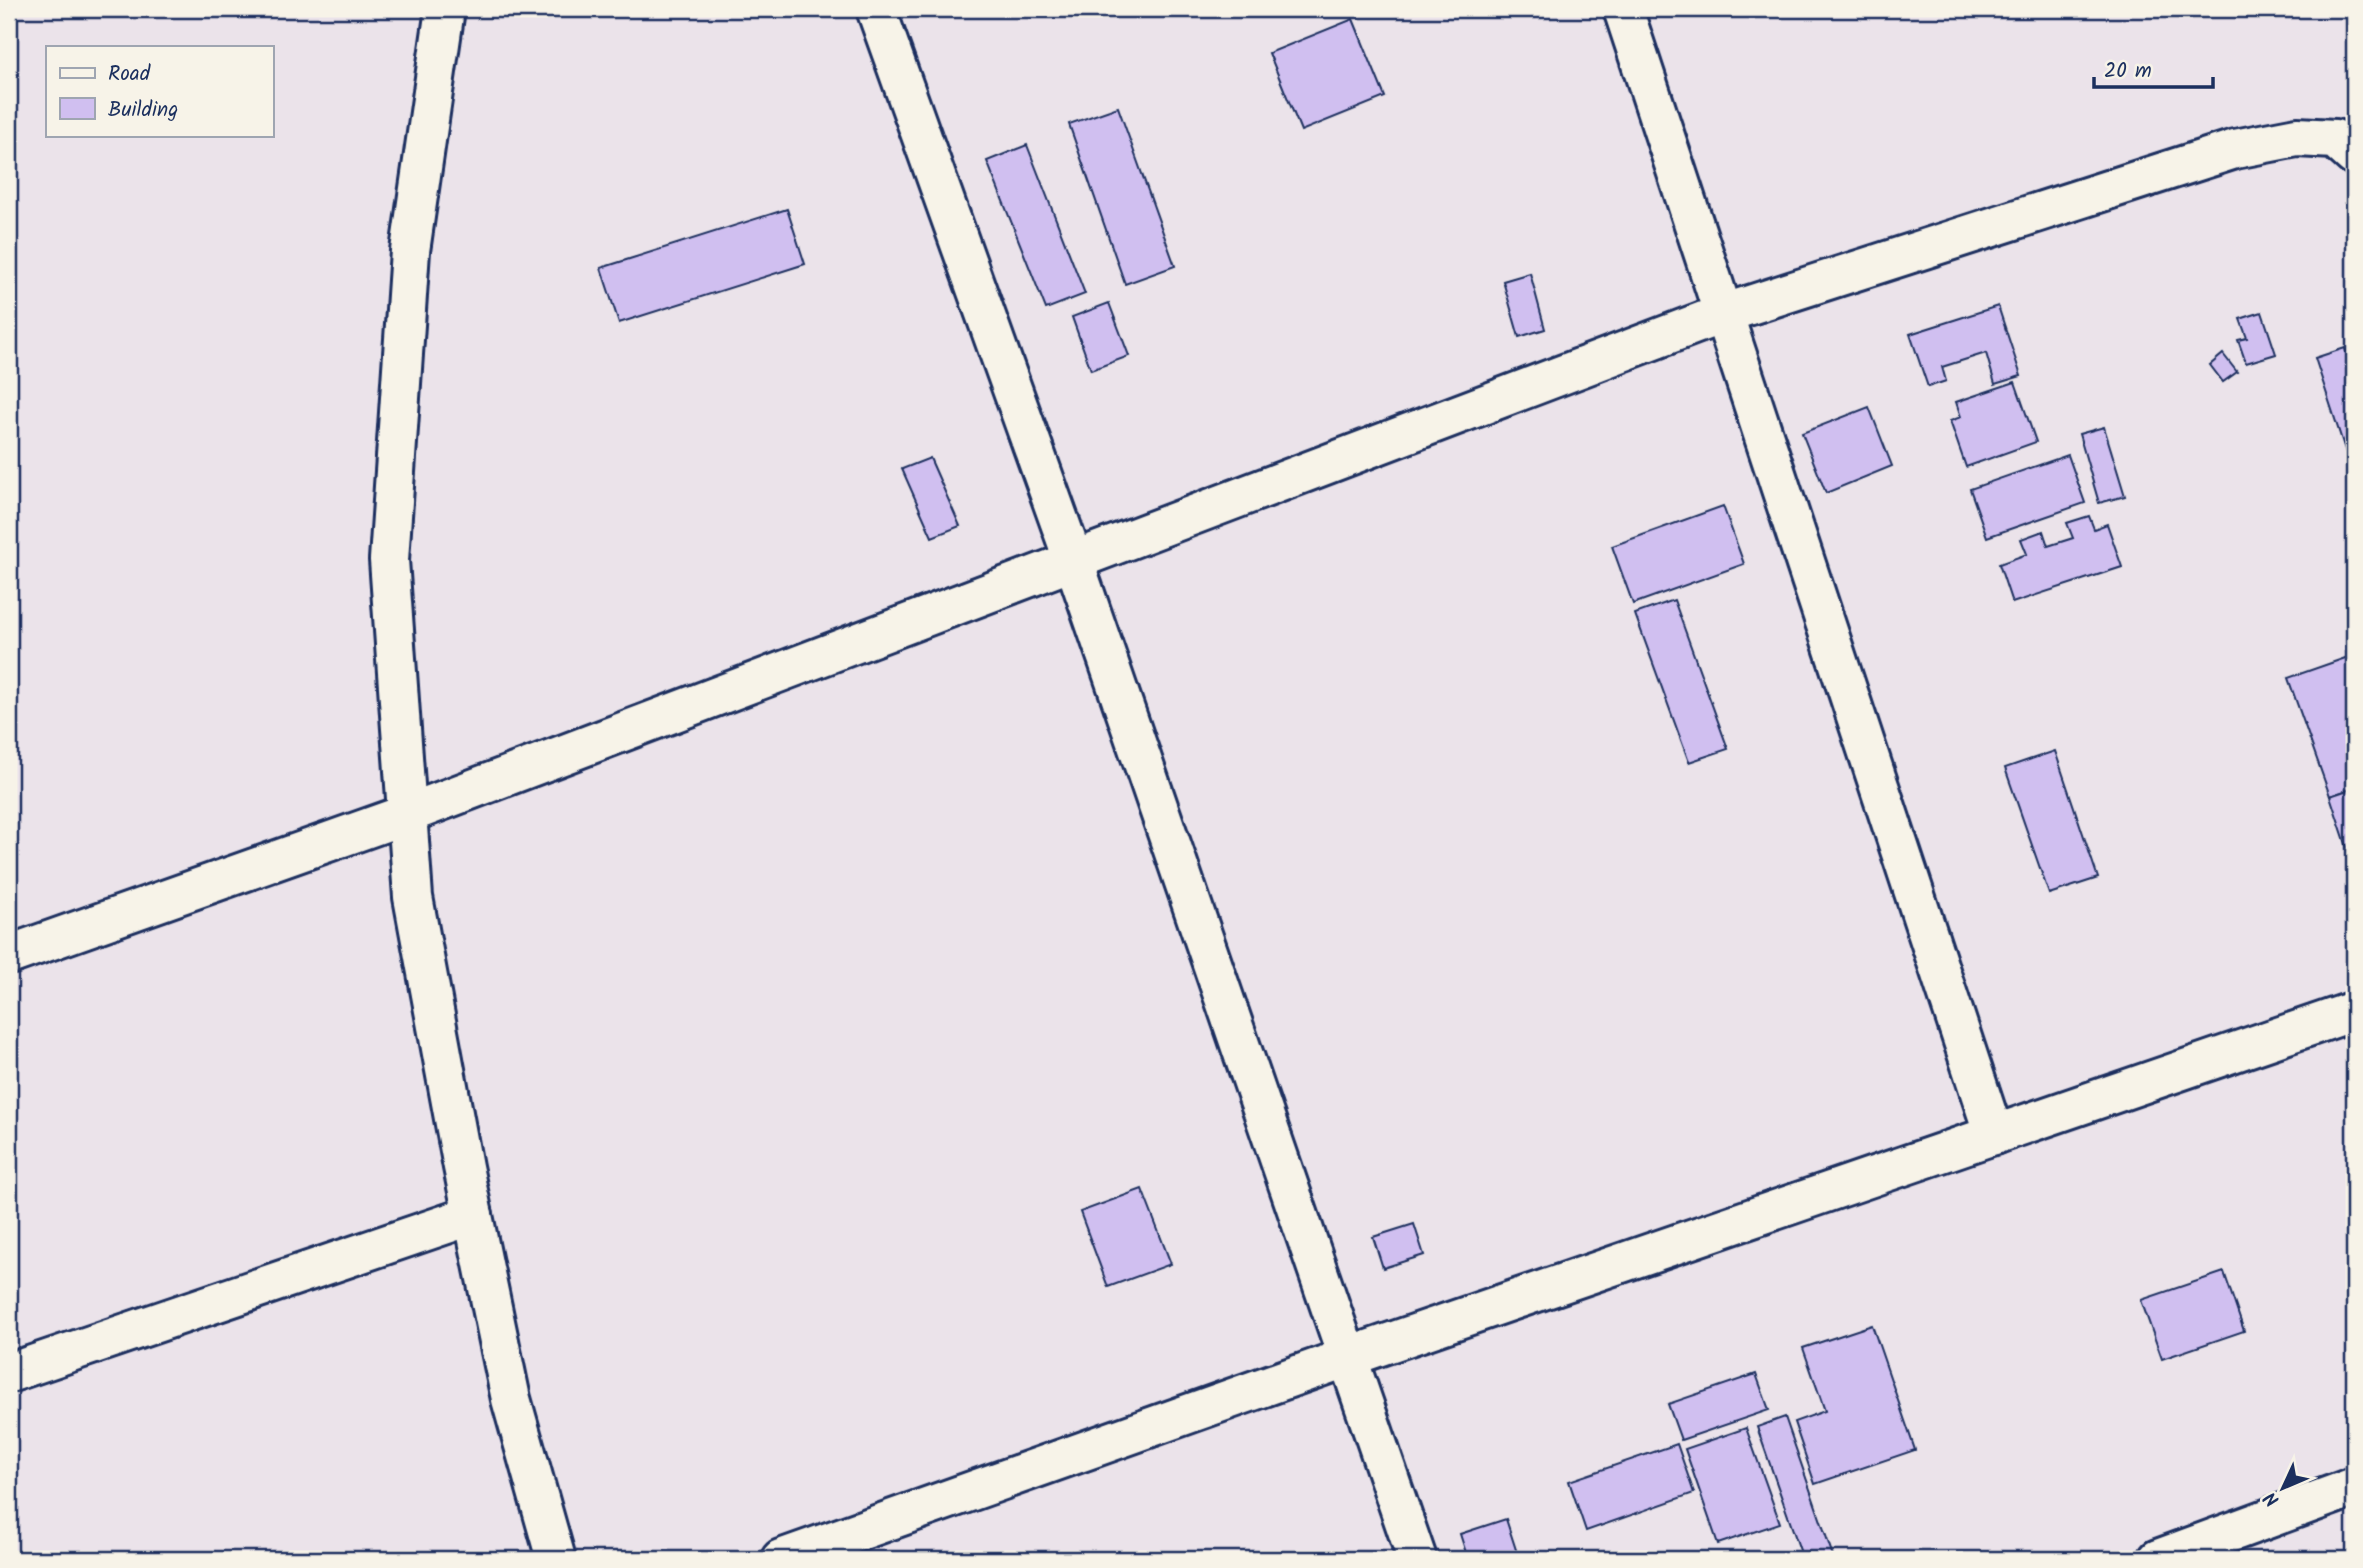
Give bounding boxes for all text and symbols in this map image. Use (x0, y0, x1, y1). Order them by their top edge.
legend (46, 46, 273, 136)
scale bar (2094, 46, 2212, 90)
text: 20 m (2104, 55, 2152, 88)
text: Road (108, 58, 151, 91)
text: Building (108, 94, 178, 127)
north arrow (2248, 1452, 2318, 1522)
text: N (2257, 1484, 2287, 1513)

